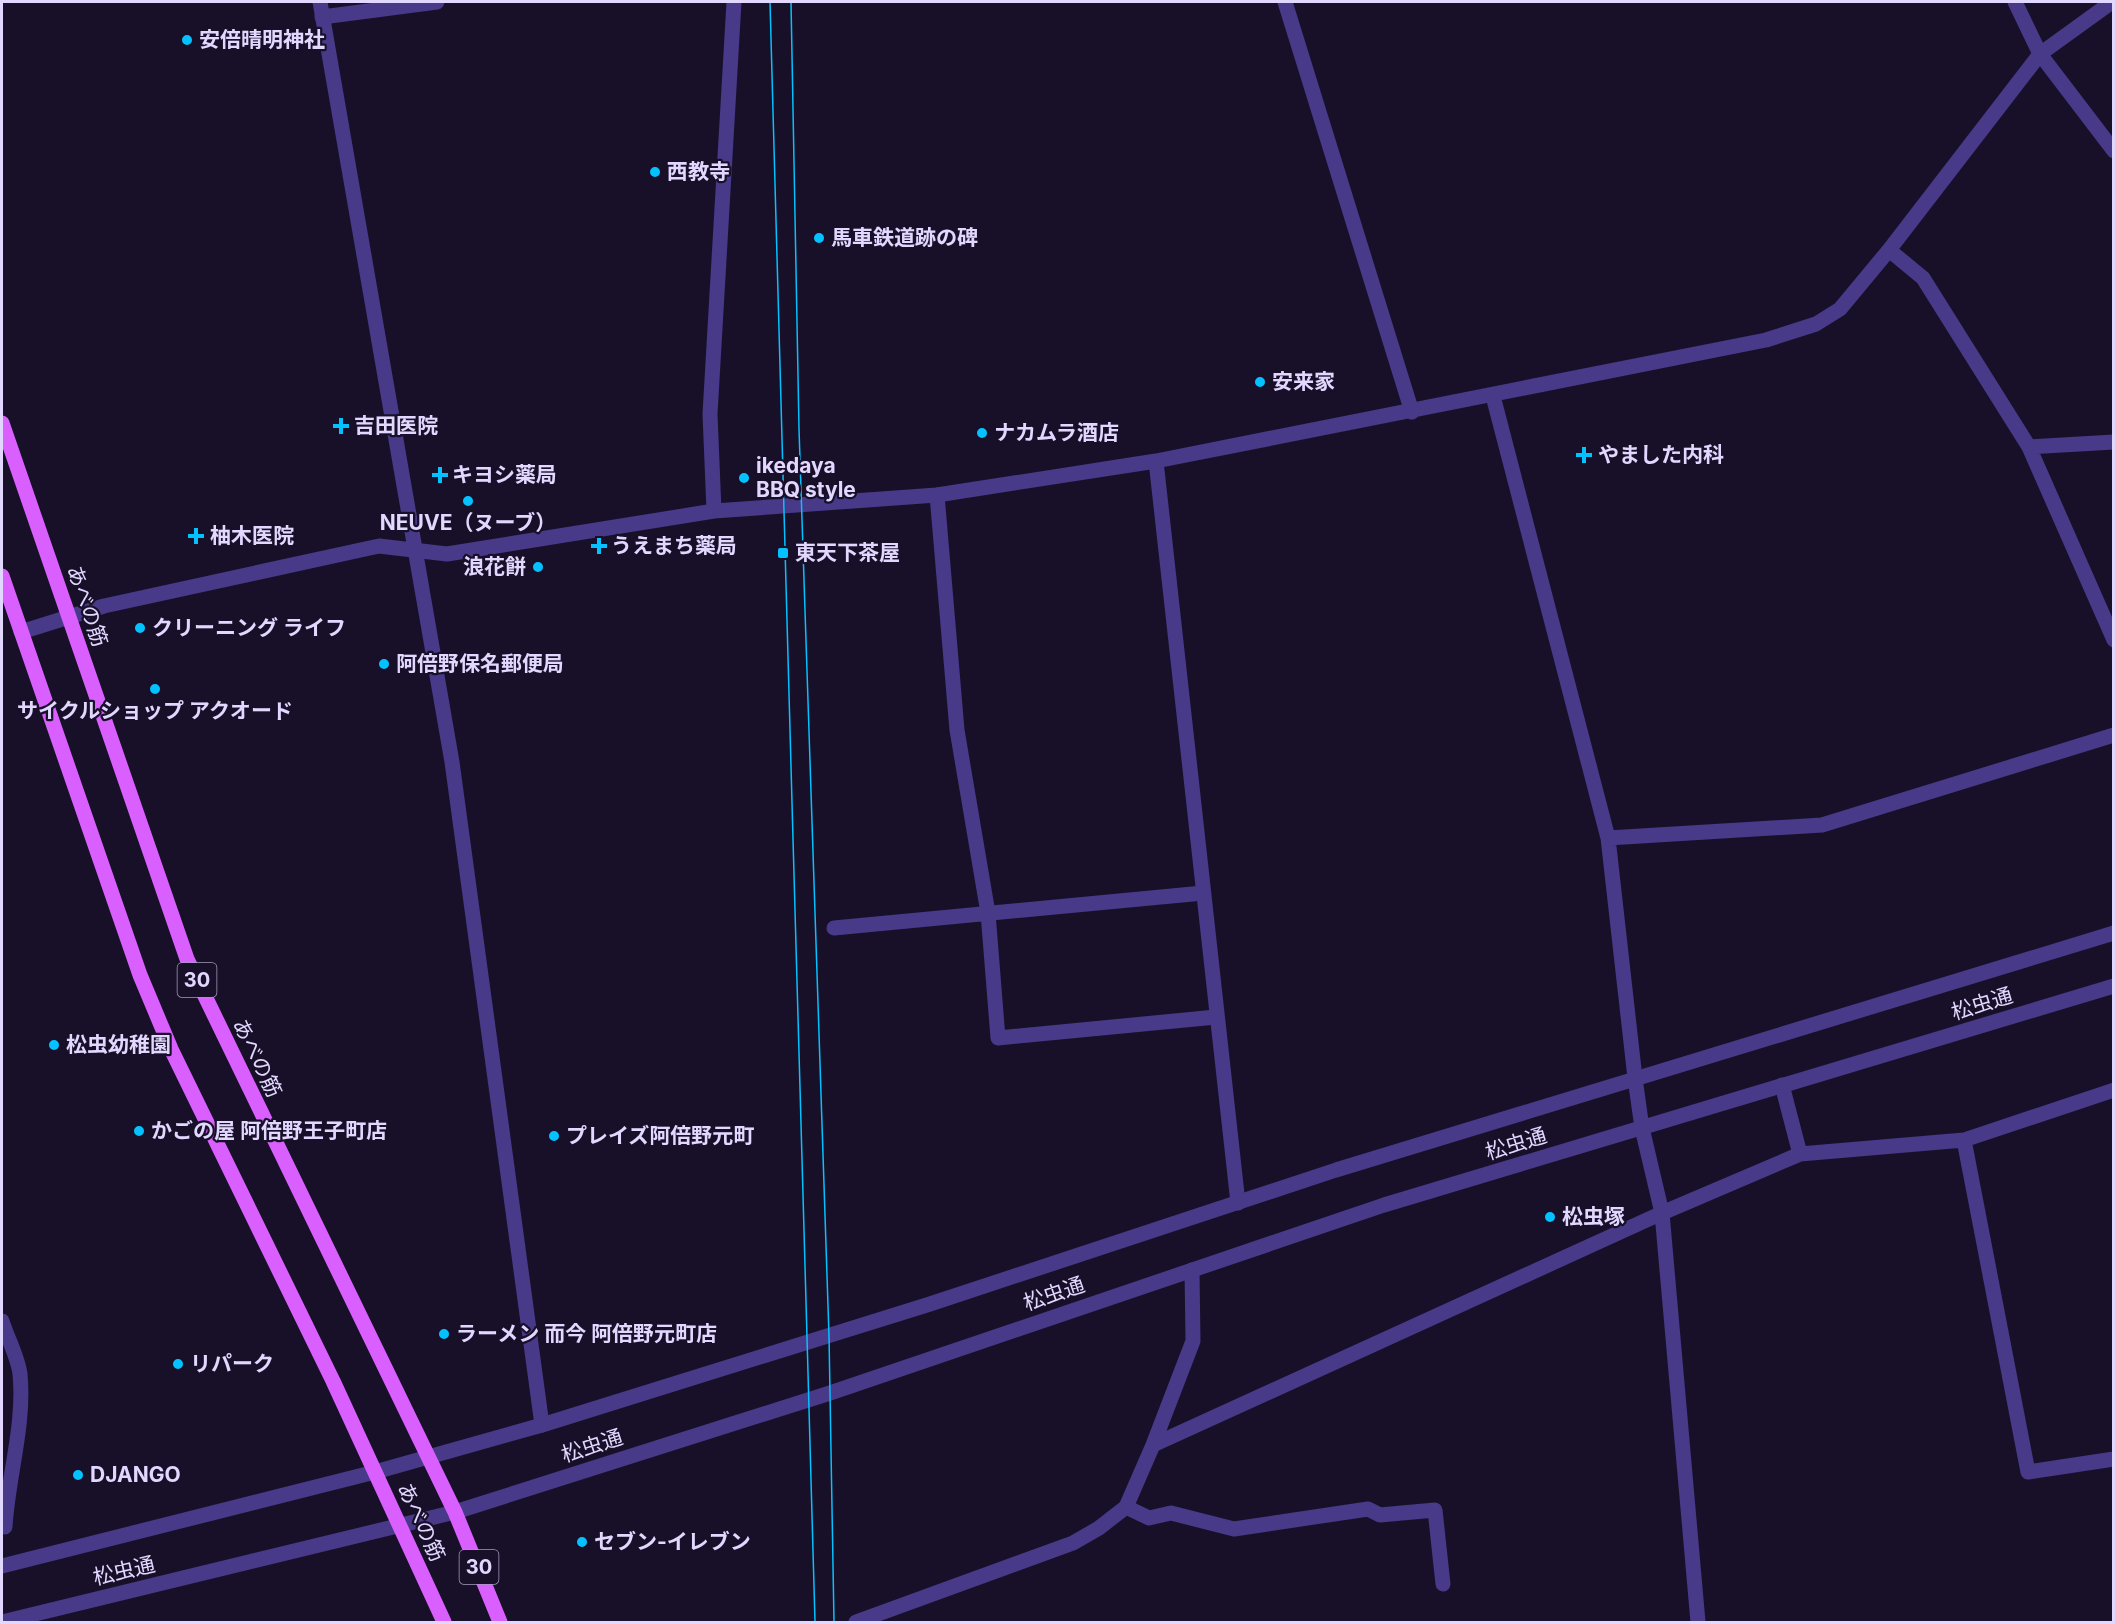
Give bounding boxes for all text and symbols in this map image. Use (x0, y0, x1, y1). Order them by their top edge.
place label: 安倍晴明神社 (199, 27, 325, 52)
marker: 安倍晴明神社 (180, 33, 194, 47)
place label: 西教寺 (667, 159, 730, 184)
marker: 西教寺 (648, 165, 662, 179)
place label: 馬車鉄道跡の碑 (831, 225, 978, 250)
marker: 馬車鉄道跡の碑 (812, 231, 826, 245)
place label: 安来家 (1272, 369, 1335, 394)
marker: 安来家 (1253, 375, 1267, 389)
place label: 吉田医院 (354, 413, 438, 438)
marker: 吉田医院 (332, 417, 350, 435)
place label: ナカムラ酒店 (994, 420, 1119, 445)
marker: ナカムラ酒店 (975, 426, 989, 440)
place label: やました内科 (1598, 442, 1724, 467)
marker: やました内科 (1575, 446, 1593, 464)
place label: ikedaya BBQ style (756, 453, 856, 502)
place label: キヨシ薬局 (452, 462, 557, 487)
marker: キヨシ薬局 (433, 468, 447, 482)
marker: ikedaya BBQ style (737, 471, 751, 485)
marker: NEUVE（ヌーブ） (461, 494, 475, 508)
place label: NEUVE（ヌーブ） (380, 510, 556, 535)
place label: 柚木医院 (210, 523, 294, 548)
marker: 柚木医院 (187, 527, 205, 545)
place label: うえまち薬局 (611, 533, 737, 558)
marker: うえまち薬局 (592, 539, 606, 553)
place label: 東天下茶屋 (795, 540, 900, 565)
marker: 東天下茶屋 (776, 546, 790, 560)
place label: 浪花餅 (463, 554, 526, 579)
marker: 浪花餅 (531, 560, 545, 574)
street label: あべの筋 (62, 562, 113, 650)
place label: クリーニング ライフ (152, 615, 346, 640)
marker: クリーニング ライフ (133, 621, 147, 635)
place label: 阿倍野保名郵便局 (396, 651, 564, 676)
marker: 阿倍野保名郵便局 (377, 657, 391, 671)
marker: サイクルショップ アクオード (148, 682, 162, 696)
place label: サイクルショップ アクオード (17, 698, 293, 723)
road number: 30 (178, 963, 216, 997)
street label: 松虫通 (1948, 982, 2016, 1025)
street label: あべの筋 (228, 1015, 287, 1101)
place label: 松虫幼稚園 (66, 1032, 171, 1057)
marker: 松虫幼稚園 (47, 1038, 61, 1052)
place label: かごの屋 阿倍野王子町店 (151, 1118, 387, 1143)
street label: 松虫通 (1482, 1122, 1550, 1165)
place label: プレイズ阿倍野元町 (566, 1123, 754, 1148)
marker: かごの屋 阿倍野王子町店 (132, 1124, 146, 1138)
marker: プレイズ阿倍野元町 (547, 1129, 561, 1143)
place label: 松虫塚 (1562, 1204, 1625, 1229)
marker: 松虫塚 (1543, 1210, 1557, 1224)
street label: 松虫通 (1020, 1271, 1088, 1316)
place label: ラーメン 而今 阿倍野元町店 (456, 1321, 717, 1346)
marker: ラーメン 而今 阿倍野元町店 (437, 1327, 451, 1341)
place label: リパーク (190, 1351, 274, 1376)
marker: リパーク (171, 1357, 185, 1371)
street label: 松虫通 (558, 1424, 626, 1467)
place label: DJANGO (90, 1462, 181, 1487)
marker: DJANGO (71, 1468, 85, 1482)
street label: あべの筋 (392, 1478, 451, 1565)
place label: セブン-イレブン (594, 1529, 751, 1554)
marker: セブン-イレブン (575, 1535, 589, 1549)
road number: 30 (460, 1550, 498, 1584)
street label: 松虫通 (90, 1551, 157, 1590)

